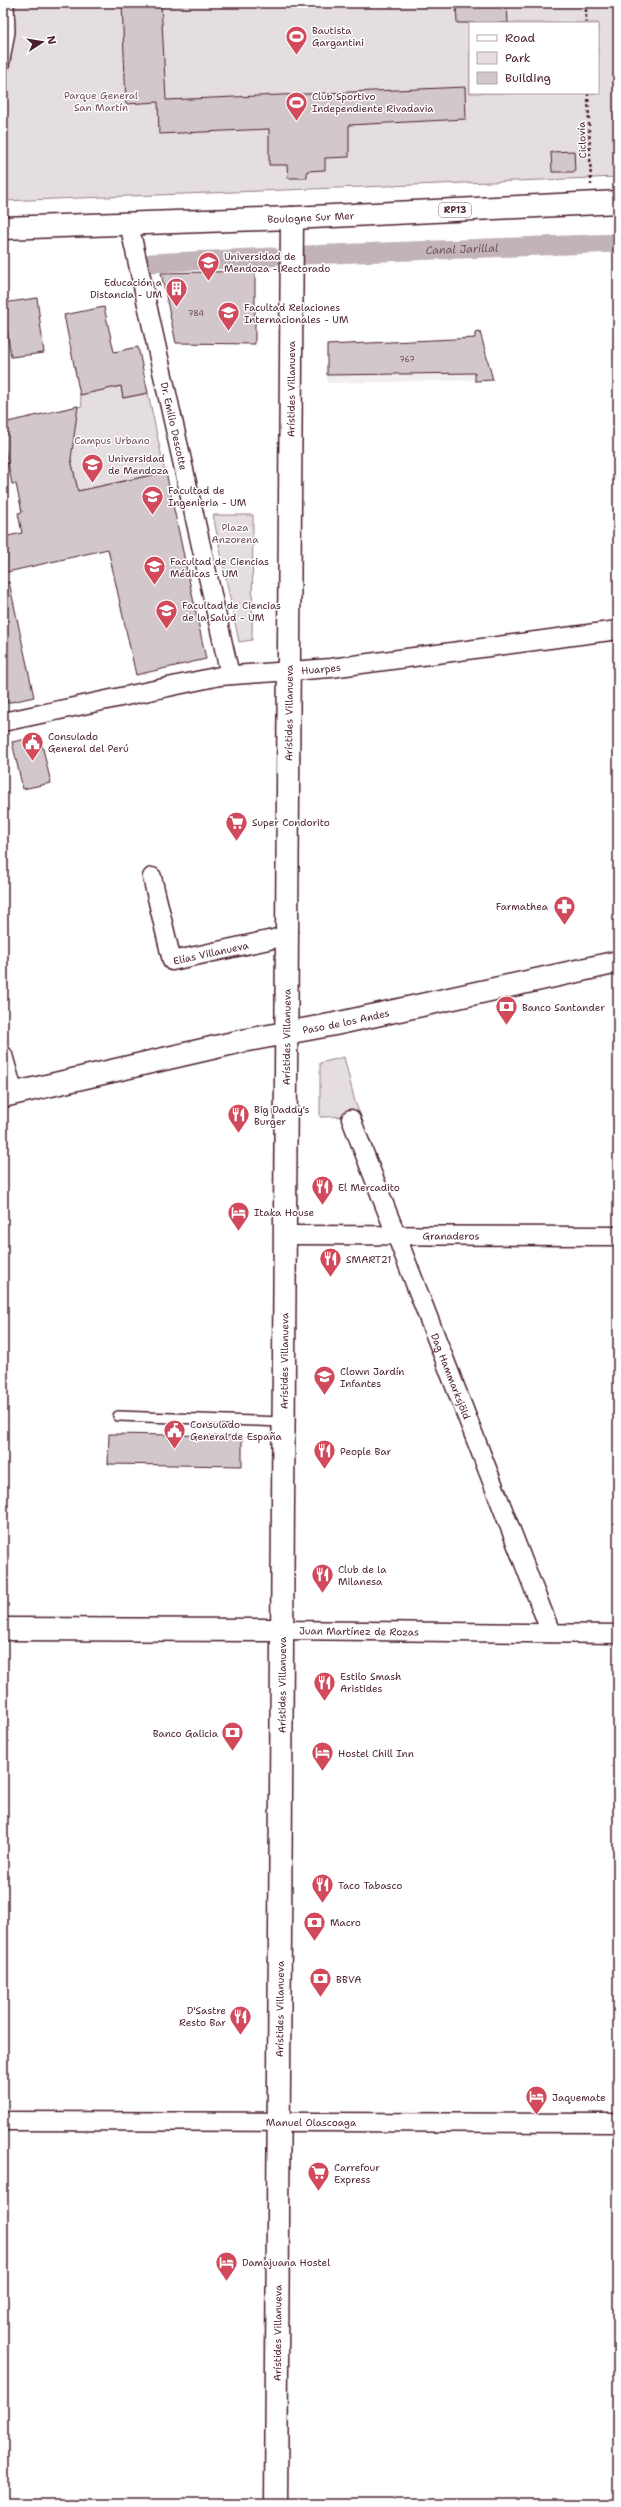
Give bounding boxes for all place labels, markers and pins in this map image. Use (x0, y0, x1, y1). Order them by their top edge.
sports icon: Bautista Gargantini (284, 23, 310, 56)
place label: Bautista Gargantini (312, 24, 364, 49)
sports icon: Club Sportivo Independiente Rivadavia (283, 89, 309, 122)
place label: Club Sportivo Independiente Rivadavia (312, 90, 434, 115)
school or university icon: Universidad de Mendoza - Rectorado (196, 249, 222, 282)
place label: Universidad de Mendoza - Rectorado (224, 250, 330, 275)
building icon: Educación a Distancia - UM (164, 275, 190, 308)
place label: Educación a Distancia - UM (90, 276, 163, 301)
school or university icon: Facultad Relaciones Internacionales - UM (215, 300, 241, 333)
place label: Facultad Relaciones Internacionales - UM (244, 301, 349, 326)
school or university icon: Universidad de Mendoza (79, 451, 105, 484)
place label: Universidad de Mendoza (108, 452, 169, 477)
school or university icon: Facultad de Ingenieria - UM (140, 483, 166, 516)
place label: Facultad de Ingenieria - UM (168, 484, 247, 509)
school or university icon: Facultad de Ciencias Médicas - UM (142, 554, 168, 587)
place label: Facultad de Ciencias Médicas - UM (170, 555, 269, 580)
school or university icon: Facultad de Ciencias de la Salud - UM (154, 598, 180, 631)
place label: Facultad de Ciencias de la Salud - UM (182, 599, 281, 624)
public building icon: Consulado General del Perú (19, 729, 45, 762)
place label: Consulado General del Perú (48, 730, 129, 755)
supermarket icon: Super Condorito (223, 809, 249, 842)
place label: Super Condorito (252, 816, 330, 829)
pharmacy icon: Farmathea (551, 893, 577, 926)
place label: Farmathea (496, 900, 549, 913)
bank icon: Banco Santander (494, 994, 520, 1027)
place label: Banco Santander (522, 1001, 605, 1014)
restaurant icon: Big Daddy's Burger (225, 1102, 251, 1135)
place label: Big Daddy's Burger (254, 1103, 309, 1128)
restaurant icon: El Mercadito (310, 1174, 336, 1207)
place label: El Mercadito (338, 1181, 400, 1194)
hotel icon: Itaka House (226, 1199, 252, 1232)
place label: Itaka House (254, 1206, 314, 1219)
restaurant icon: SMART21 (318, 1246, 344, 1279)
place label: SMART21 (346, 1253, 391, 1266)
school or university icon: Clown Jardín Infantes (311, 1364, 337, 1397)
place label: Clown Jardín Infantes (340, 1365, 404, 1390)
public building icon: Consulado General de España (162, 1417, 188, 1450)
place label: Consulado General de España (190, 1418, 282, 1443)
restaurant icon: People Bar (312, 1438, 338, 1471)
place label: People Bar (340, 1445, 391, 1458)
restaurant icon: Club de la Milanesa (309, 1562, 335, 1595)
place label: Club de la Milanesa (338, 1563, 387, 1588)
restaurant icon: Estilo Smash Aristides (312, 1669, 338, 1702)
place label: Estilo Smash Aristides (340, 1670, 401, 1695)
bank icon: Banco Galicia (220, 1720, 246, 1753)
place label: Banco Galicia (153, 1727, 219, 1740)
hotel icon: Hostel Chill Inn (309, 1740, 335, 1773)
place label: Hostel Chill Inn (338, 1747, 414, 1760)
restaurant icon: Taco Tabasco (309, 1872, 335, 1905)
place label: Taco Tabasco (338, 1879, 402, 1892)
bank icon: Macro (302, 1909, 328, 1942)
place label: Macro (330, 1916, 361, 1929)
bank icon: BBVA (308, 1966, 334, 1999)
place label: BBVA (336, 1973, 361, 1986)
restaurant icon: D'Sastre Resto Bar (228, 2003, 254, 2036)
place label: D'Sastre Resto Bar (179, 2004, 226, 2029)
hotel icon: Jaquemate (524, 2084, 550, 2117)
place label: Jaquemate (552, 2091, 606, 2104)
supermarket icon: Carrefour Express (305, 2160, 331, 2193)
place label: Carrefour Express (334, 2161, 380, 2186)
hotel icon: Damajuana Hostel (214, 2249, 240, 2282)
place label: Damajuana Hostel (242, 2256, 330, 2269)

